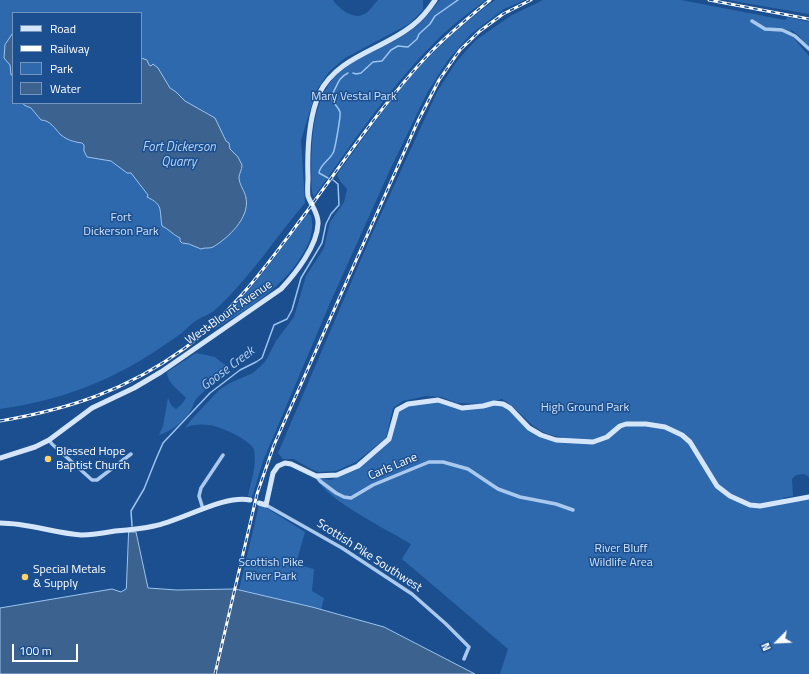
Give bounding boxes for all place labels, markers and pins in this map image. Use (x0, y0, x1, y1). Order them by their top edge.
place label: Blessed Hope Baptist Church (56, 445, 130, 473)
marker: Blessed Hope Baptist Church (43, 454, 53, 464)
place label: Special Metals & Supply (33, 563, 106, 591)
marker: Special Metals & Supply (20, 572, 30, 582)

